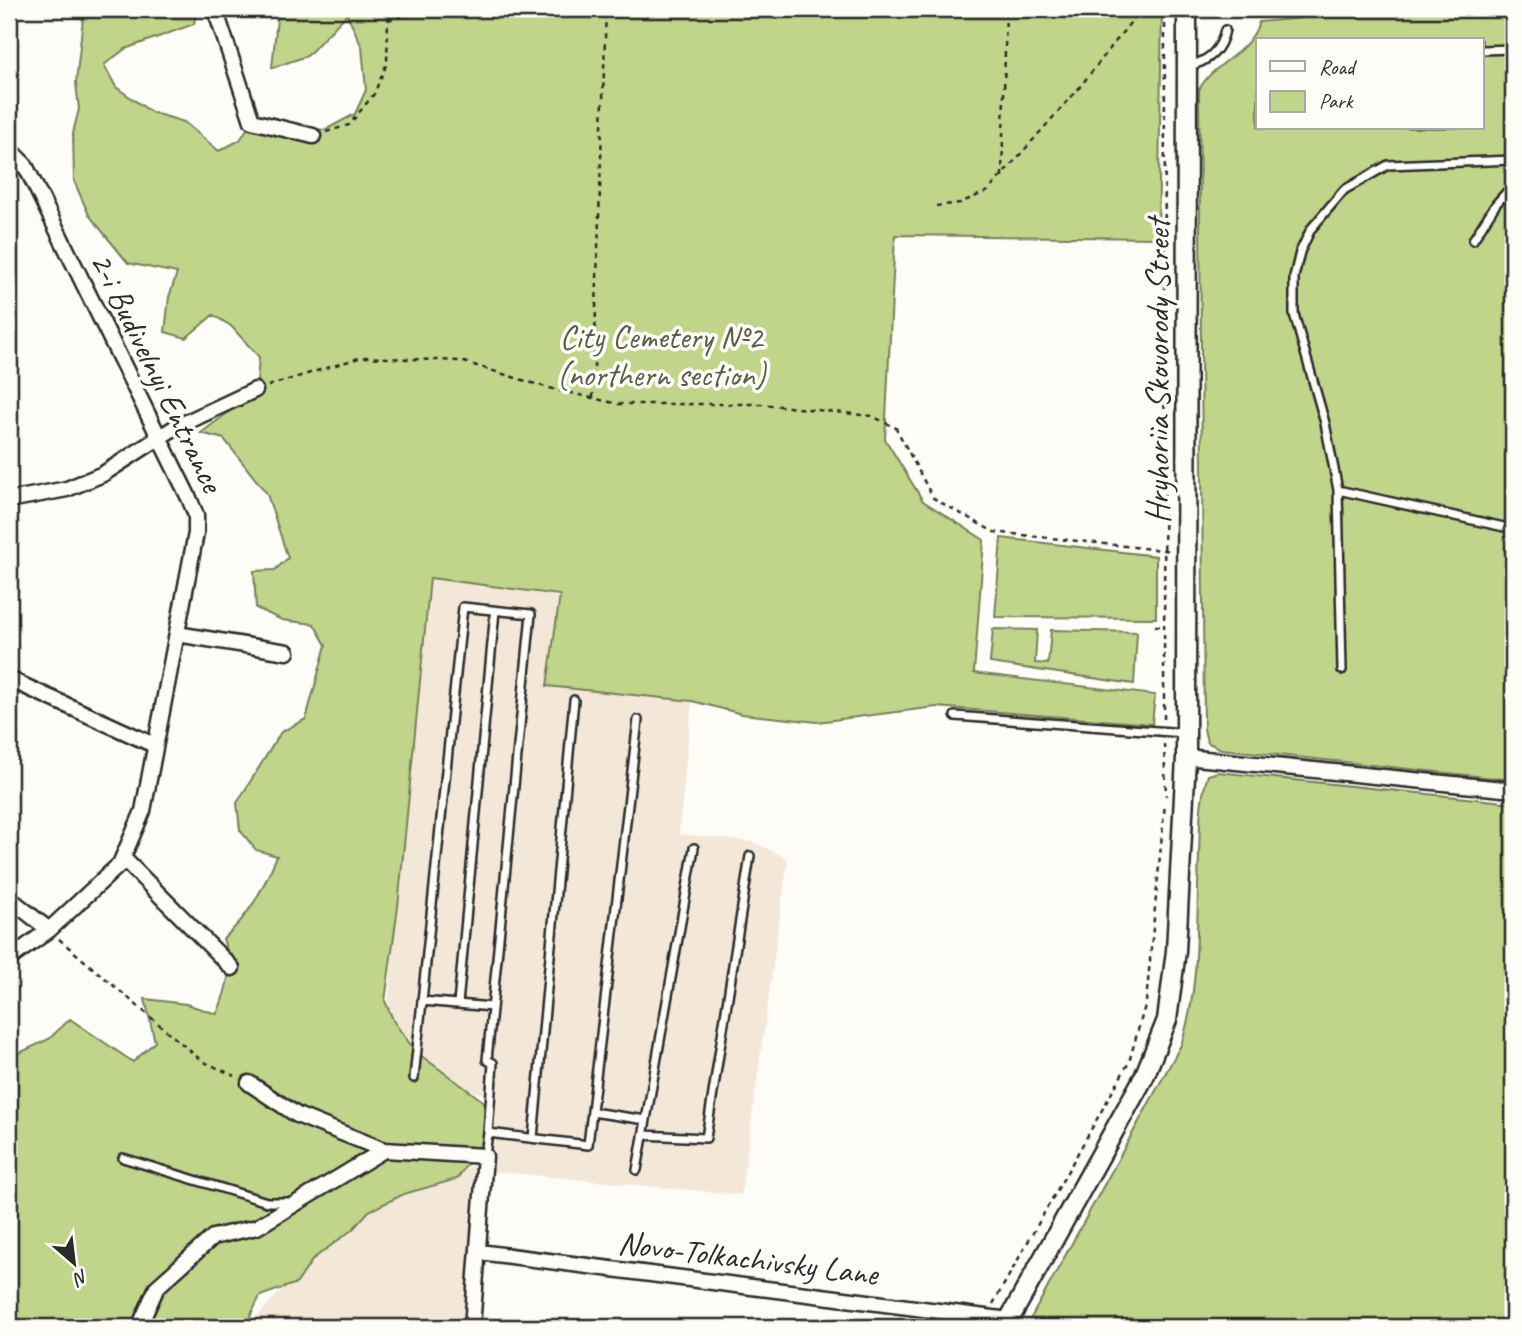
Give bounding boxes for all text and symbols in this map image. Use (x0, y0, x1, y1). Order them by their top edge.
legend (1256, 38, 1484, 130)
text: Road (1319, 54, 1358, 80)
text: Park (1319, 88, 1354, 114)
street label: Hryhoriia Skovorody Street (1137, 214, 1179, 523)
street label: 2-i Budivelnyi Entrance (81, 245, 234, 501)
park label: City Cemetery №2 (northern section) (557, 316, 768, 396)
street label: Novo-Tolkachivsky Lane (616, 1221, 882, 1295)
north arrow (38, 1228, 108, 1298)
text: N (68, 1264, 92, 1292)

